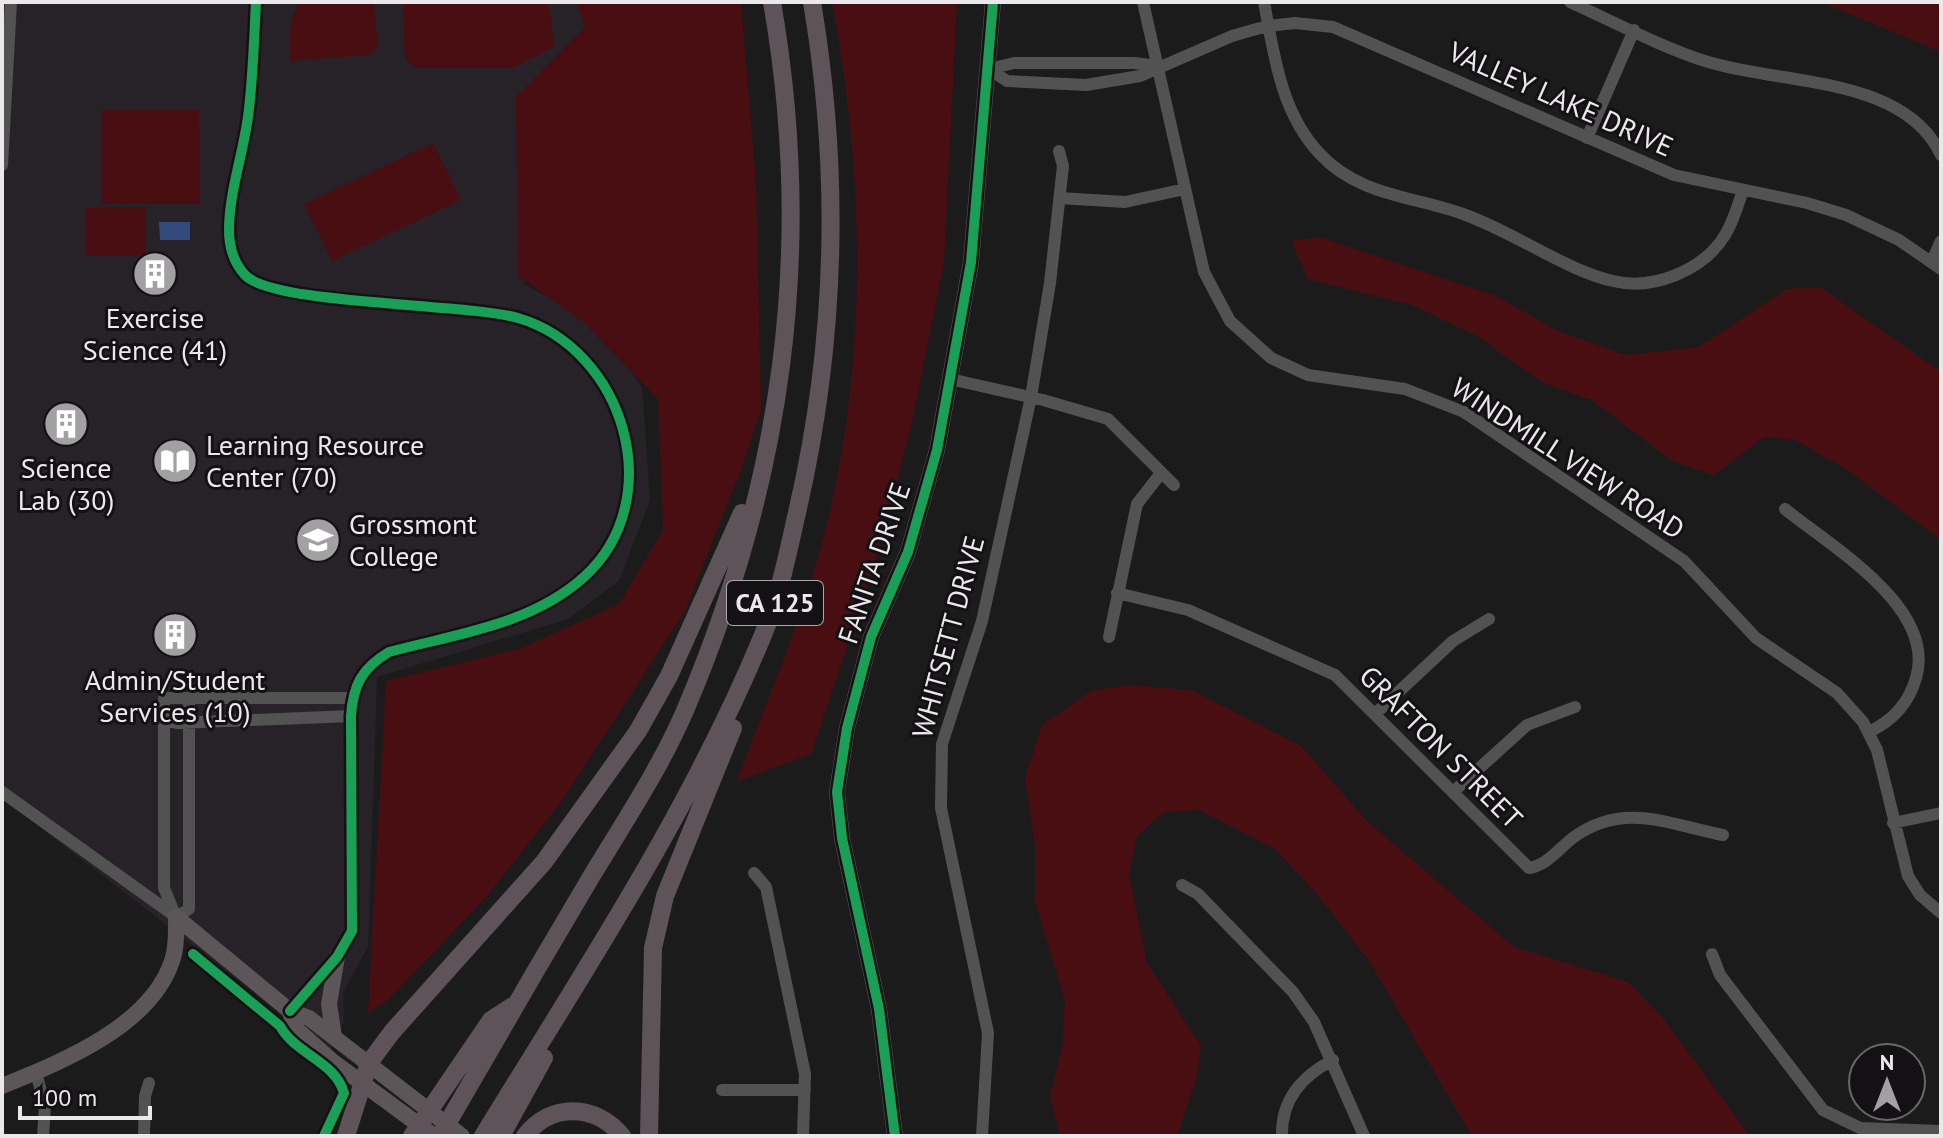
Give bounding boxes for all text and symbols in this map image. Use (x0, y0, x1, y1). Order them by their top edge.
street label: VALLEY LAKE DRIVE (1442, 32, 1679, 165)
building icon: Exercise Science (41) (131, 250, 179, 298)
place label: Exercise Science (41) (83, 299, 227, 368)
street label: WINDMILL VIEW ROAD (1445, 368, 1692, 547)
building icon: Science Lab (30) (42, 400, 90, 448)
place label: Learning Resource Center (70) (206, 426, 424, 495)
library icon: Learning Resource Center (70) (151, 437, 199, 485)
place label: Science Lab (30) (18, 449, 114, 518)
street label: FANITA DRIVE (829, 477, 918, 648)
place label: Grossmont College (349, 505, 477, 574)
school or university icon: Grossmont College (294, 516, 342, 564)
street label: WHITSETT DRIVE (903, 532, 992, 742)
road number: CA 125 (727, 581, 823, 625)
building icon: Admin/Student Services (10) (151, 611, 199, 659)
street label: GRAFTON STREET (1352, 657, 1531, 836)
place label: Admin/Student Services (10) (85, 661, 266, 730)
north arrow (1847, 1042, 1927, 1122)
text: N (1880, 1048, 1894, 1076)
scale bar (20, 1070, 150, 1120)
text: 100 m (32, 1082, 97, 1113)

